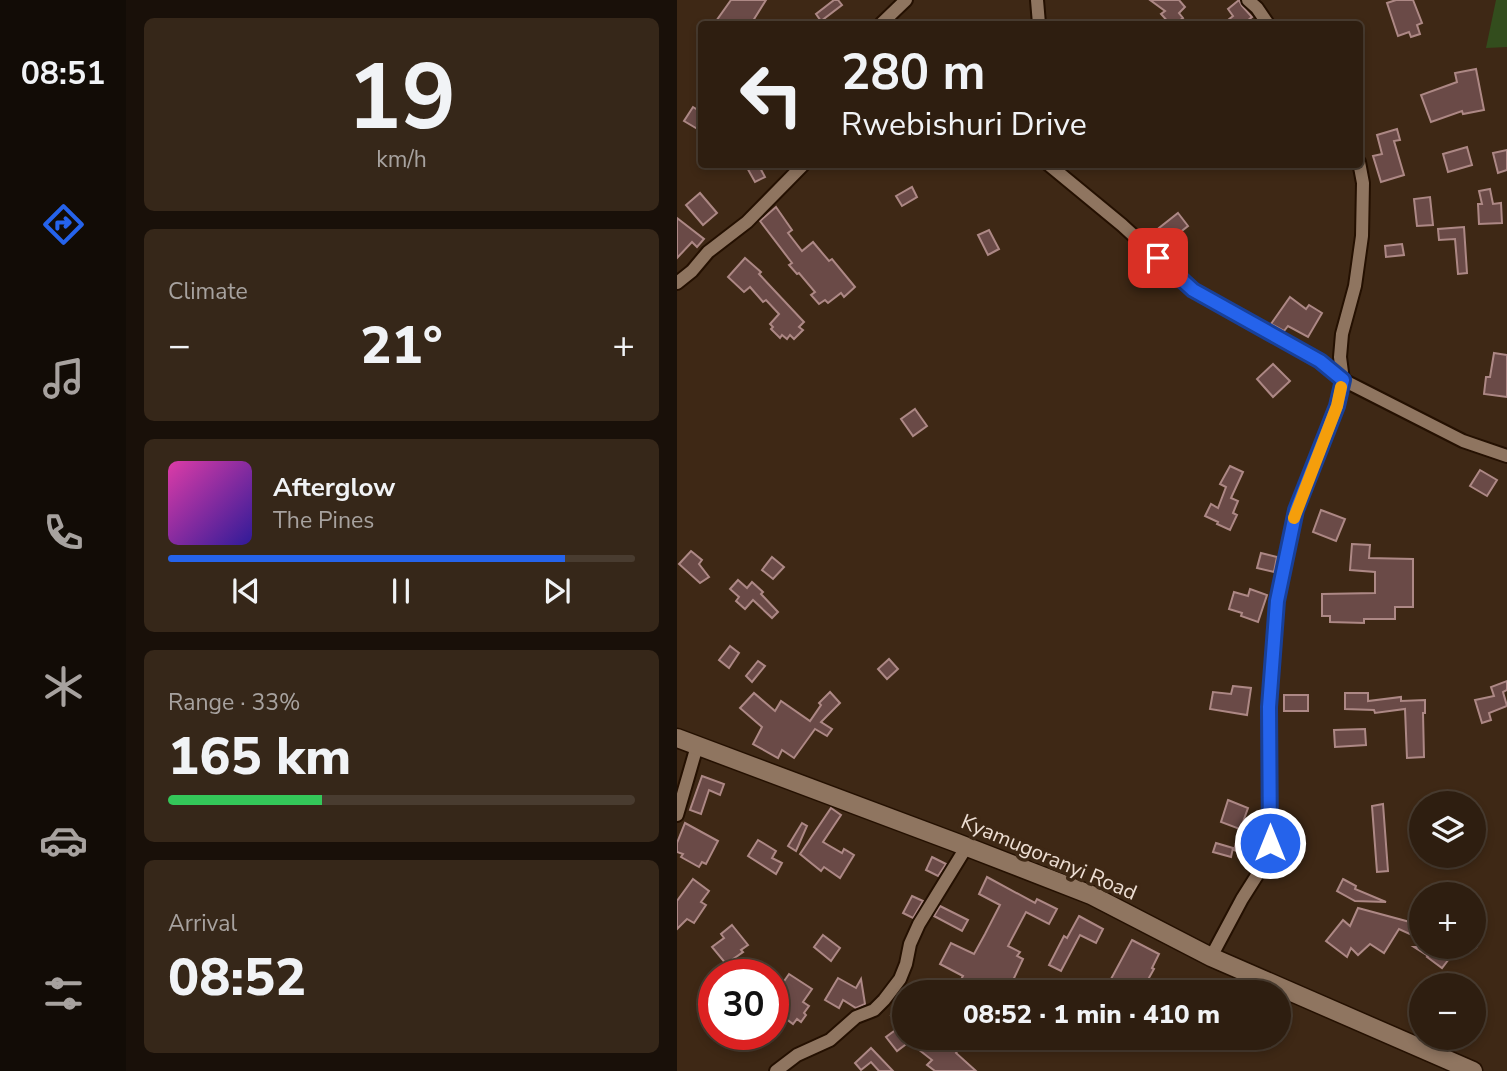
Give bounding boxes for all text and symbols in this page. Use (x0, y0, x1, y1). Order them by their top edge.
text: 19 (347, 36, 456, 160)
text: 280 m (841, 39, 985, 106)
icon: left (726, 49, 817, 140)
text: 08:51 (21, 52, 105, 95)
text: Rwebishuri Drive (841, 103, 1087, 146)
text: km/h (376, 144, 427, 175)
icon: directions (39, 200, 88, 249)
pin (1128, 228, 1188, 288)
icon: arrive (1139, 239, 1177, 277)
text: Climate (168, 276, 248, 307)
text: 21° (360, 310, 443, 381)
text: − (168, 320, 191, 371)
text: + (612, 320, 635, 371)
icon: music (39, 354, 88, 403)
text: Afterglow (273, 470, 396, 505)
text: The Pines (273, 505, 374, 536)
icon: phone (39, 508, 88, 557)
icon: previous (227, 572, 265, 610)
icon: pause (382, 572, 420, 610)
icon: next (538, 572, 576, 610)
icon: climate (39, 662, 88, 711)
text: Range · 33% (168, 687, 300, 718)
text: 165 km (168, 721, 351, 792)
map controls (1409, 791, 1486, 1050)
button: layers (1409, 791, 1486, 868)
position arrow (1233, 806, 1307, 880)
street label: Kyamugoranyi Road (957, 807, 1141, 907)
icon: car (39, 816, 88, 865)
button: + (1409, 882, 1486, 959)
text: Arrival (168, 908, 237, 939)
text: 08:52 (168, 942, 306, 1013)
speed limit sign: 30 (698, 959, 789, 1050)
icon: filters (39, 969, 88, 1018)
button: − (1409, 973, 1486, 1050)
text: 08:52 · 1 min · 410 m (963, 997, 1220, 1032)

